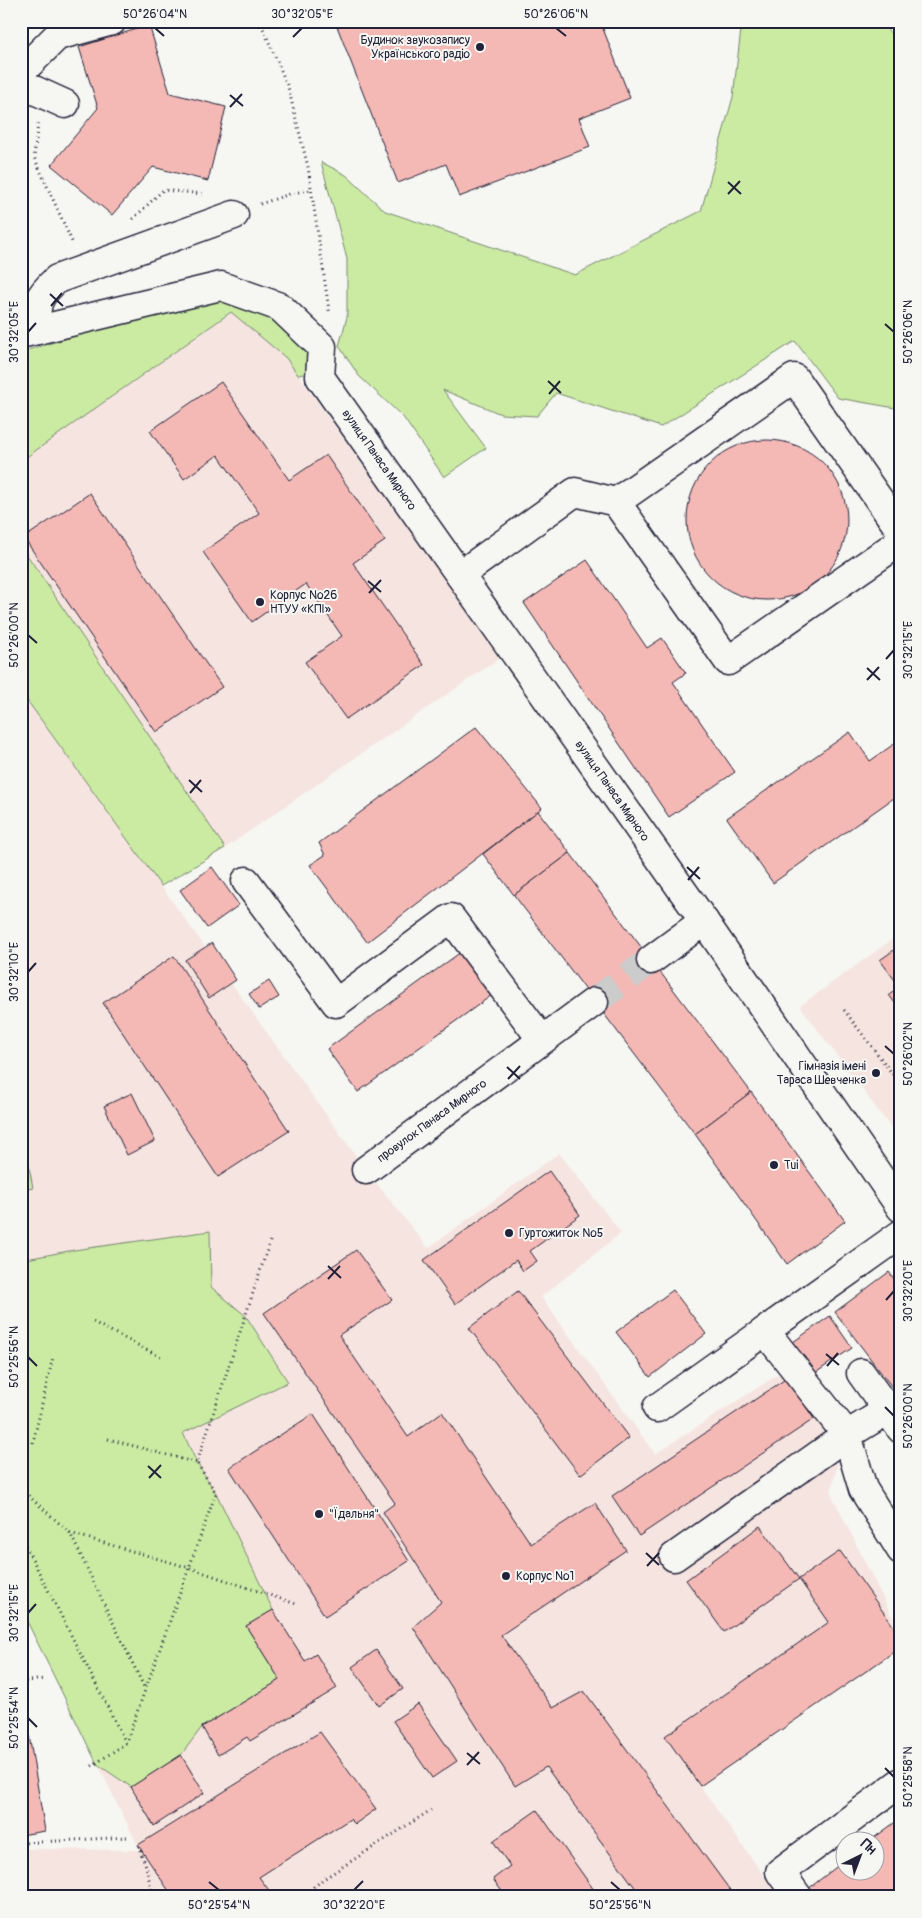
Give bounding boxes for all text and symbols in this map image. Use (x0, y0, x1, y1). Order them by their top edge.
text: 50°26'04"N (123, 7, 187, 22)
text: 30°32'05"E (271, 7, 333, 22)
text: 50°26'06"N (524, 7, 588, 22)
place label: Будинок звукозапису Українського радіо (360, 33, 471, 62)
marker: Будинок звукозапису Українського радіо (474, 41, 486, 53)
text: 50°26'06"N (901, 300, 916, 364)
text: 30°32'05"E (7, 301, 22, 363)
street label: вулиця Панаса Мирного (339, 407, 420, 514)
place label: Корпус №26 НТУУ «КПІ» (270, 588, 337, 617)
marker: Корпус №26 НТУУ «КПІ» (254, 596, 266, 608)
text: 50°26'00"N (7, 602, 22, 668)
text: 30°32'15"E (901, 621, 916, 679)
street label: вулиця Панаса Мирного (572, 738, 653, 845)
text: 30°32'10"E (7, 942, 22, 1002)
text: 50°26'02"N (901, 1022, 916, 1086)
place label: Гімназія імені Тараса Шевченка (777, 1059, 866, 1088)
marker: Гімназія імені Тараса Шевченка (870, 1067, 882, 1079)
street label: провулок Панаса Мирного (374, 1076, 490, 1166)
place label: Tui (784, 1158, 798, 1173)
marker: Tui (768, 1159, 780, 1171)
place label: Гуртожиток №5 (519, 1226, 603, 1241)
marker: Гуртожиток №5 (503, 1227, 515, 1239)
text: 30°32'20"E (901, 1260, 916, 1322)
text: 50°25'56"N (7, 1326, 22, 1388)
text: 50°26'00"N (901, 1383, 916, 1449)
place label: "Їдальня" (329, 1506, 379, 1522)
marker: "Їдальня" (313, 1508, 325, 1520)
place label: Корпус №1 (516, 1569, 574, 1584)
marker: Корпус №1 (500, 1570, 512, 1582)
text: 30°32'15"E (7, 1584, 22, 1642)
text: 50°25'54"N (7, 1687, 22, 1749)
text: 50°25'58"N (901, 1746, 916, 1808)
north arrow (834, 1830, 884, 1880)
text: Пн (857, 1835, 880, 1858)
text: 50°25'54"N (188, 1898, 250, 1913)
text: 30°32'20"E (323, 1898, 385, 1913)
text: 50°25'56"N (589, 1898, 651, 1913)

